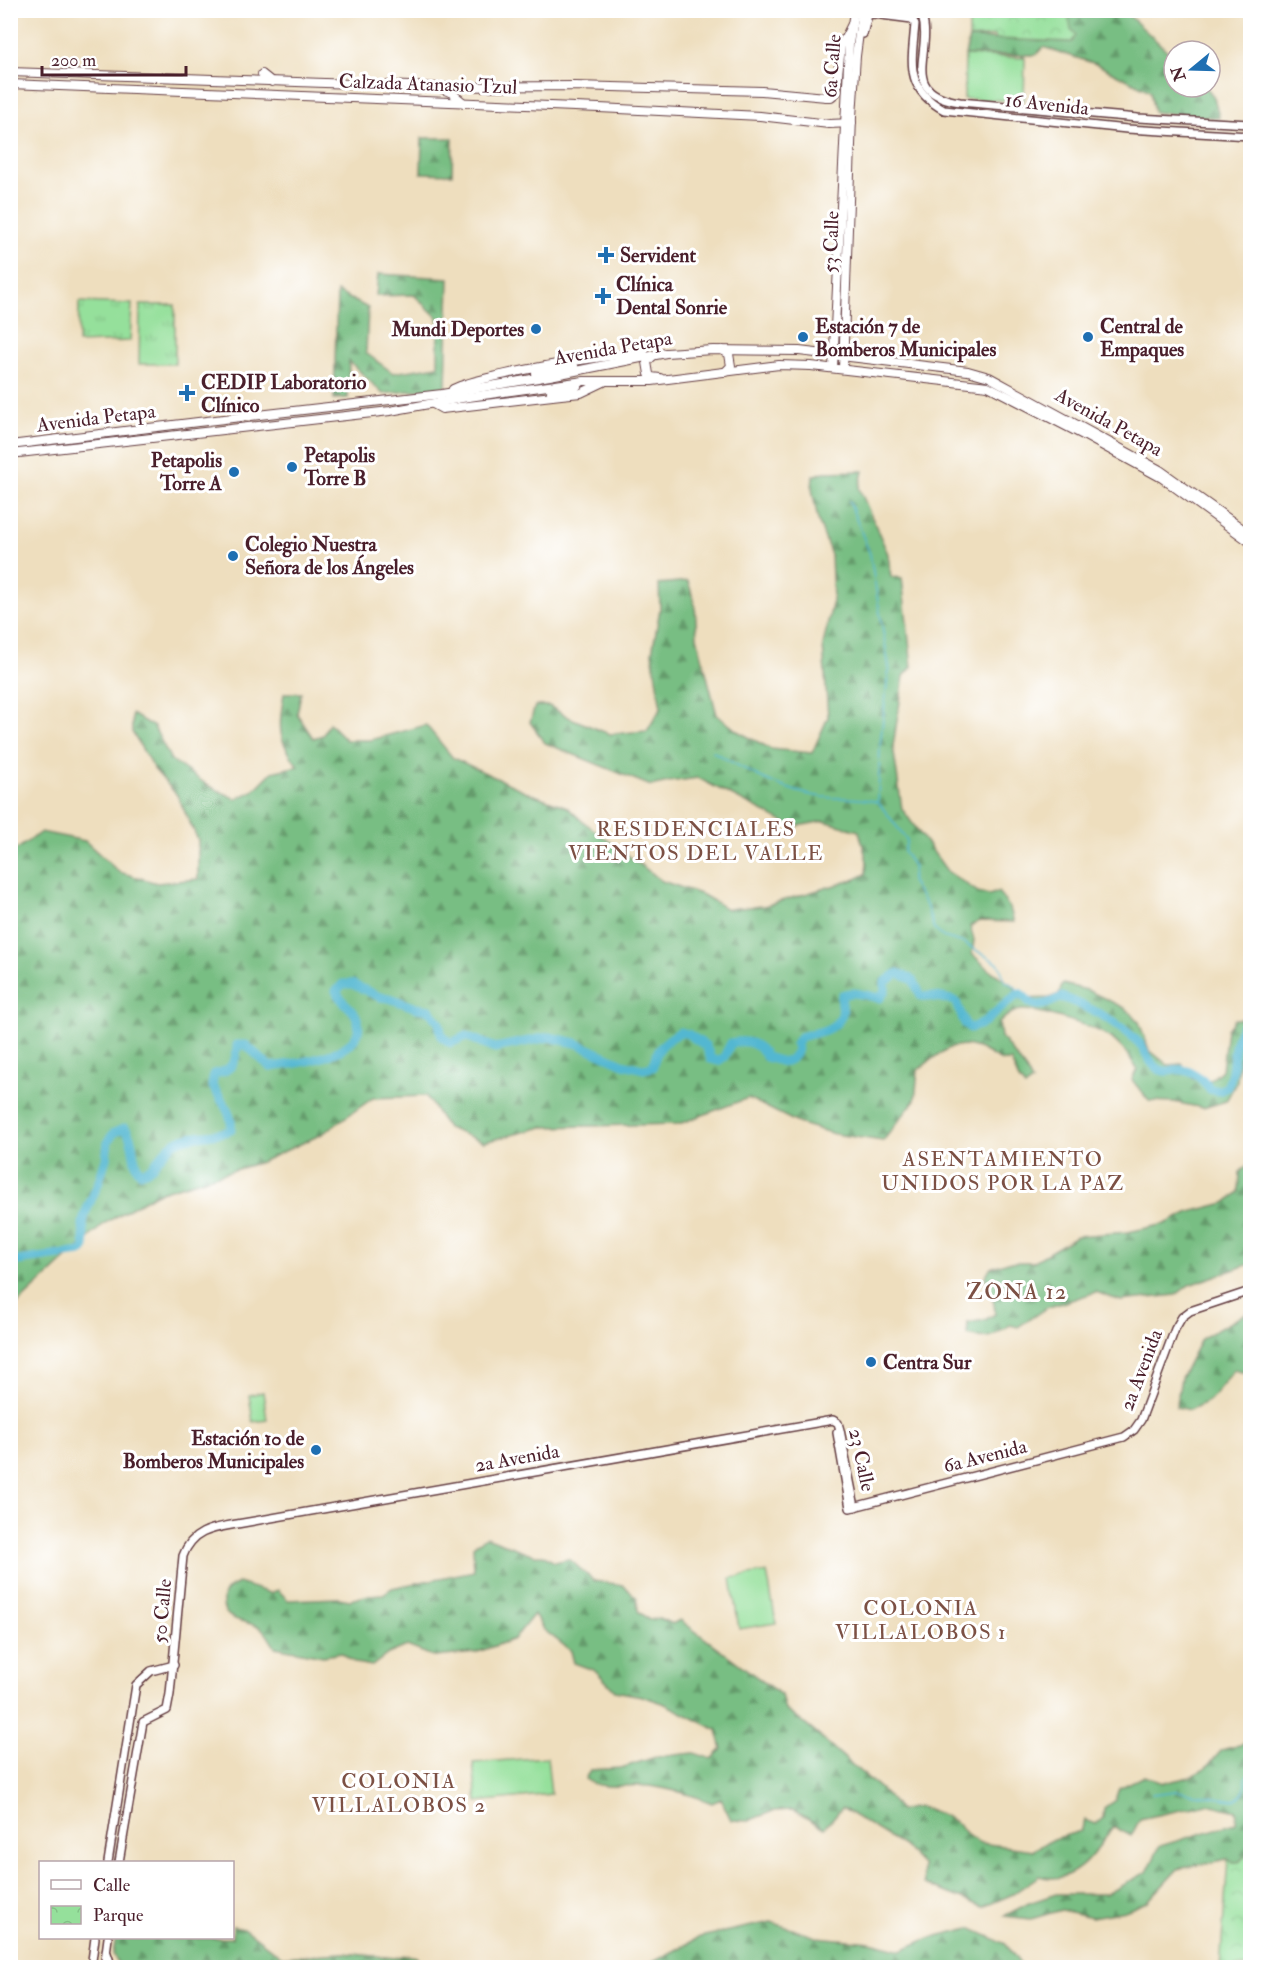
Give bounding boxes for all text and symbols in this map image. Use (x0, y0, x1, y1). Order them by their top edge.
street label: 6a Calle (817, 33, 847, 99)
scale bar (42, 39, 186, 77)
north arrow (1162, 39, 1222, 99)
text: 200 m (51, 49, 96, 72)
text: N (1167, 63, 1191, 85)
street label: Calzada Atanasio Tzul (338, 68, 518, 100)
street label: 16 Avenida (1004, 87, 1091, 121)
street label: 53 Calle (817, 211, 845, 273)
place label: Servident (620, 243, 696, 268)
marker: Servident (597, 246, 615, 264)
place label: Clínica Dental Sonrie (616, 272, 728, 320)
marker: Clínica Dental Sonrie (594, 287, 612, 305)
place label: Estación 7 de Bomberos Municipales (815, 314, 996, 363)
place label: Central de Empaques (1100, 314, 1184, 363)
place label: Mundi Deportes (390, 317, 524, 343)
marker: Mundi Deportes (529, 322, 543, 336)
street label: Avenida Petapa (551, 325, 675, 372)
marker: Estación 7 de Bomberos Municipales (796, 330, 810, 344)
marker: Central de Empaques (1081, 330, 1095, 344)
place label: CEDIP Laboratorio Clínico (201, 370, 367, 418)
street label: Avenida Petapa (1049, 382, 1168, 463)
marker: CEDIP Laboratorio Clínico (178, 384, 196, 402)
street label: Avenida Petapa (34, 398, 158, 439)
place label: Petapolis Torre B (303, 443, 375, 491)
place label: Petapolis Torre A (151, 448, 222, 496)
marker: Petapolis Torre B (285, 460, 299, 474)
marker: Petapolis Torre A (227, 465, 241, 479)
place label: Colegio Nuestra Señora de los Ángeles (245, 532, 414, 581)
marker: Colegio Nuestra Señora de los Ángeles (226, 549, 240, 563)
district label: RESIDENCIALES VIENTOS DEL VALLE (568, 816, 824, 867)
district label: ASENTAMIENTO UNIDOS POR LA PAZ (881, 1146, 1125, 1197)
district label: ZONA 12 (966, 1278, 1068, 1306)
street label: 2a Avenida (1114, 1325, 1168, 1414)
place label: Centra Sur (883, 1350, 972, 1375)
marker: Centra Sur (864, 1355, 878, 1369)
place label: Estación 10 de Bomberos Municipales (123, 1426, 305, 1475)
street label: 23 Calle (843, 1426, 881, 1494)
street label: 6a Avenida (941, 1433, 1030, 1478)
street label: 2a Avenida (473, 1438, 562, 1478)
marker: Estación 10 de Bomberos Municipales (309, 1443, 323, 1457)
street label: 50 Calle (147, 1578, 177, 1644)
district label: COLONIA VILLALOBOS 1 (835, 1595, 1007, 1646)
district label: COLONIA VILLALOBOS 2 (311, 1768, 487, 1819)
legend (39, 1861, 234, 1939)
text: Calle (93, 1874, 131, 1897)
text: Parque (93, 1904, 144, 1927)

